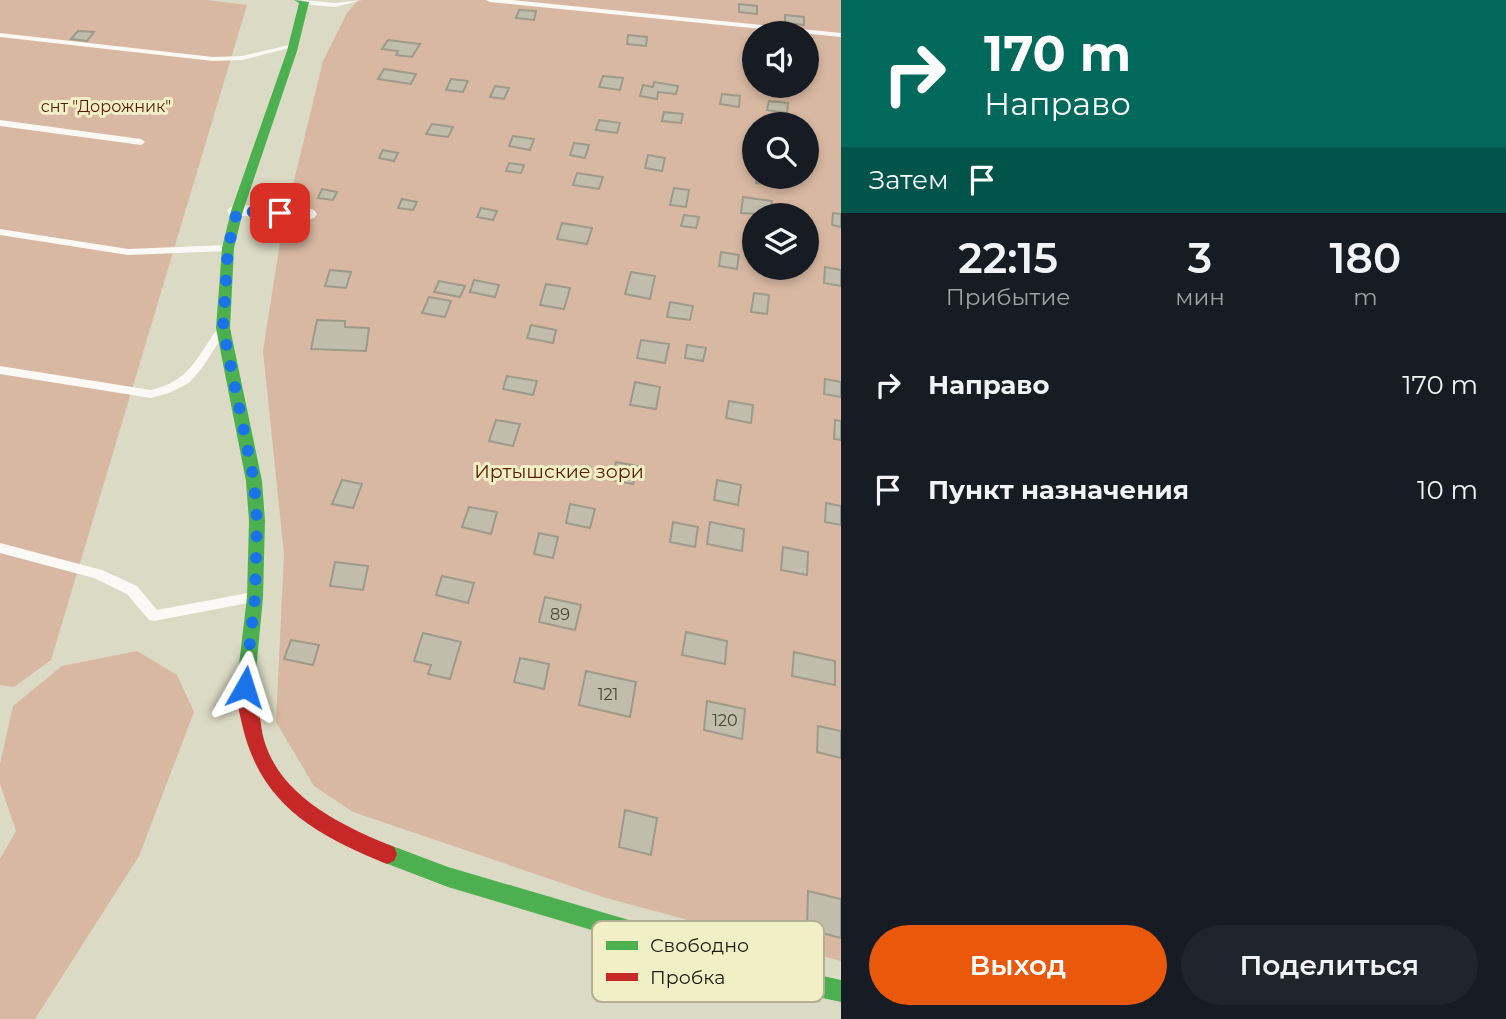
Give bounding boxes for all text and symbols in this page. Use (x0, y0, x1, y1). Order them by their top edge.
map controls (742, 21, 819, 280)
button: sound (742, 21, 819, 98)
text: 170 m (984, 24, 1131, 83)
icon: right (869, 28, 960, 119)
text: Направо (984, 84, 1131, 123)
park label: снт "Дорожник" (41, 97, 171, 116)
button: search (742, 112, 819, 189)
icon: arrive (963, 161, 1001, 199)
text: Затем (869, 164, 949, 196)
pin (250, 183, 310, 243)
icon: arrive (261, 194, 299, 232)
button: layers (742, 203, 819, 280)
text: 22:15 (958, 232, 1058, 284)
text: 3 (1188, 232, 1212, 284)
text: 180 (1330, 232, 1401, 284)
text: Прибытие (946, 283, 1070, 311)
text: мин (1175, 283, 1225, 311)
text: m (1353, 283, 1378, 311)
icon: right (869, 366, 907, 404)
text: Направо (928, 369, 1049, 401)
text: 170 m (1402, 369, 1478, 401)
park label: Иртышские зори (474, 460, 644, 483)
icon: arrive (869, 471, 907, 509)
text: Пункт назначения (928, 474, 1189, 506)
text: 10 m (1417, 474, 1478, 506)
house number: 89 (550, 605, 570, 624)
position arrow (208, 650, 282, 724)
house number: 121 (598, 685, 618, 704)
house number: 120 (712, 711, 738, 730)
legend (592, 921, 824, 1002)
button: Выход (869, 925, 1167, 1005)
button: Поделиться (1181, 925, 1478, 1005)
text: Свободно (650, 934, 749, 957)
text: Пробка (650, 966, 725, 989)

